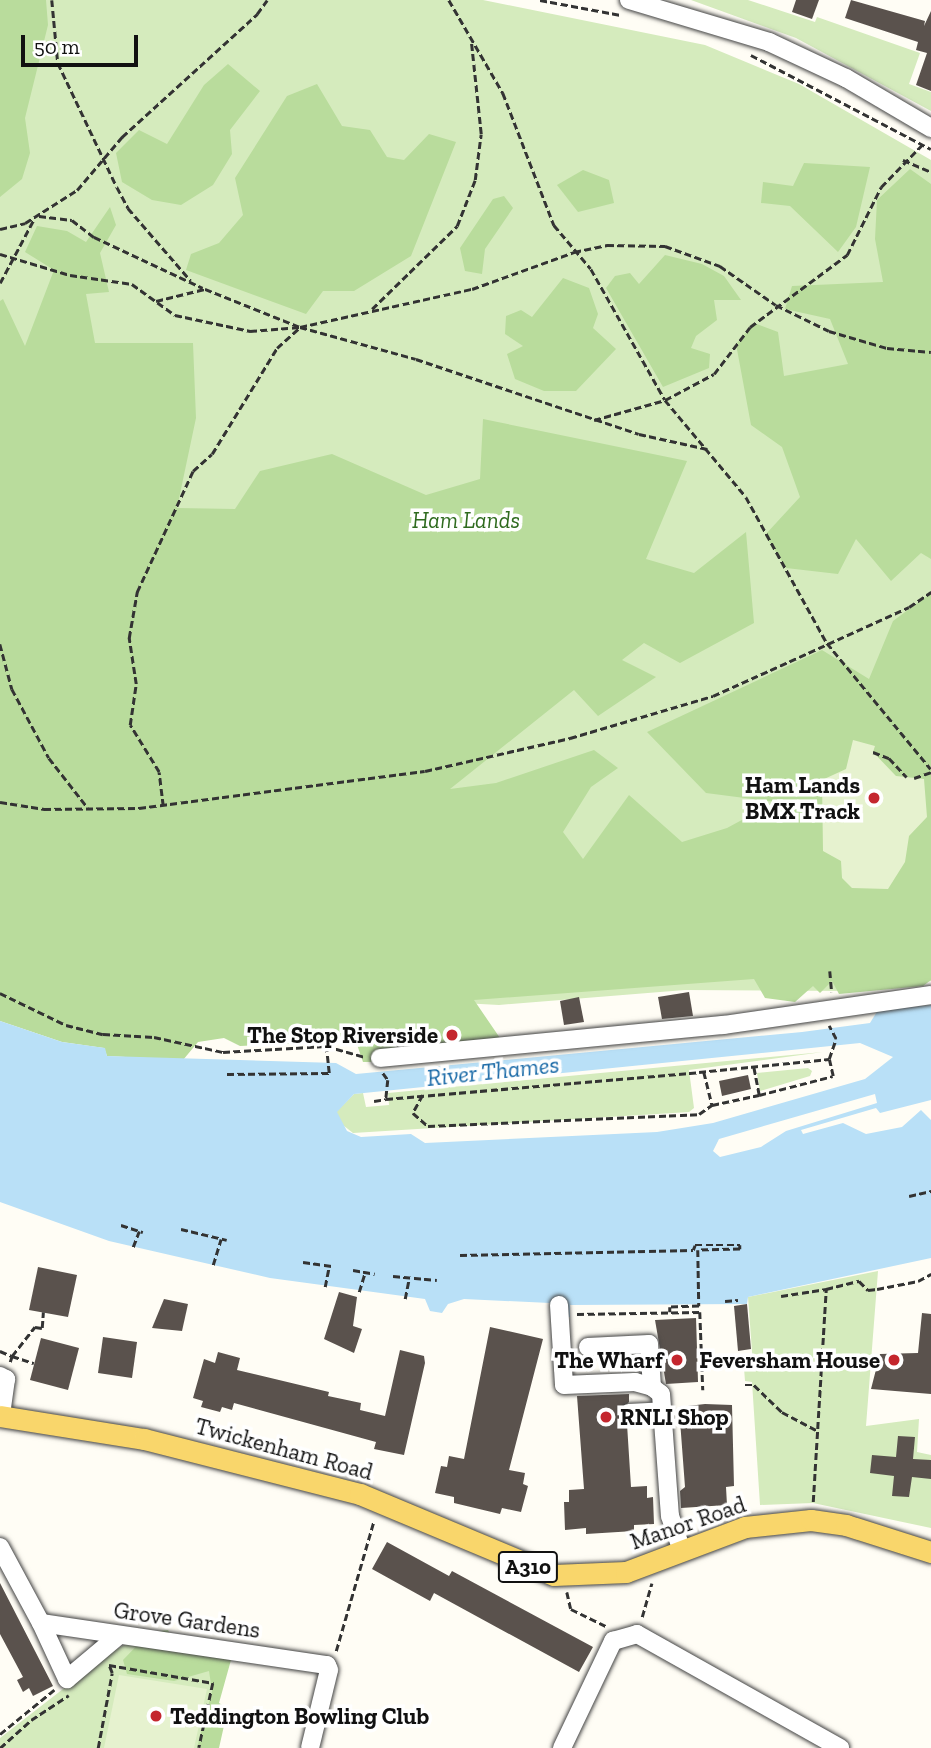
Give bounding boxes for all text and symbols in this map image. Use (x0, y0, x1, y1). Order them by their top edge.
scale bar (24, 21, 142, 65)
text: 50 m (34, 34, 80, 59)
park label: Ham Lands (412, 506, 520, 534)
place label: Ham Lands BMX Track (745, 771, 860, 825)
marker: Ham Lands BMX Track (866, 790, 882, 806)
place label: The Stop Riverside (247, 1021, 438, 1049)
marker: The Stop Riverside (444, 1027, 460, 1043)
water label: River Thames (425, 1050, 561, 1092)
place label: The Wharf (553, 1346, 663, 1374)
place label: Feversham House (699, 1346, 880, 1374)
marker: The Wharf (669, 1352, 685, 1368)
marker: Feversham House (886, 1352, 902, 1368)
place label: RNLI Shop (620, 1403, 729, 1431)
marker: RNLI Shop (598, 1409, 614, 1425)
street label: Twickenham Road (192, 1412, 376, 1486)
street label: Manor Road (627, 1490, 749, 1556)
road number: A310 (496, 1550, 560, 1584)
street label: Grove Gardens (112, 1596, 262, 1644)
place label: Teddington Bowling Club (170, 1702, 429, 1730)
marker: Teddington Bowling Club (148, 1708, 164, 1724)

